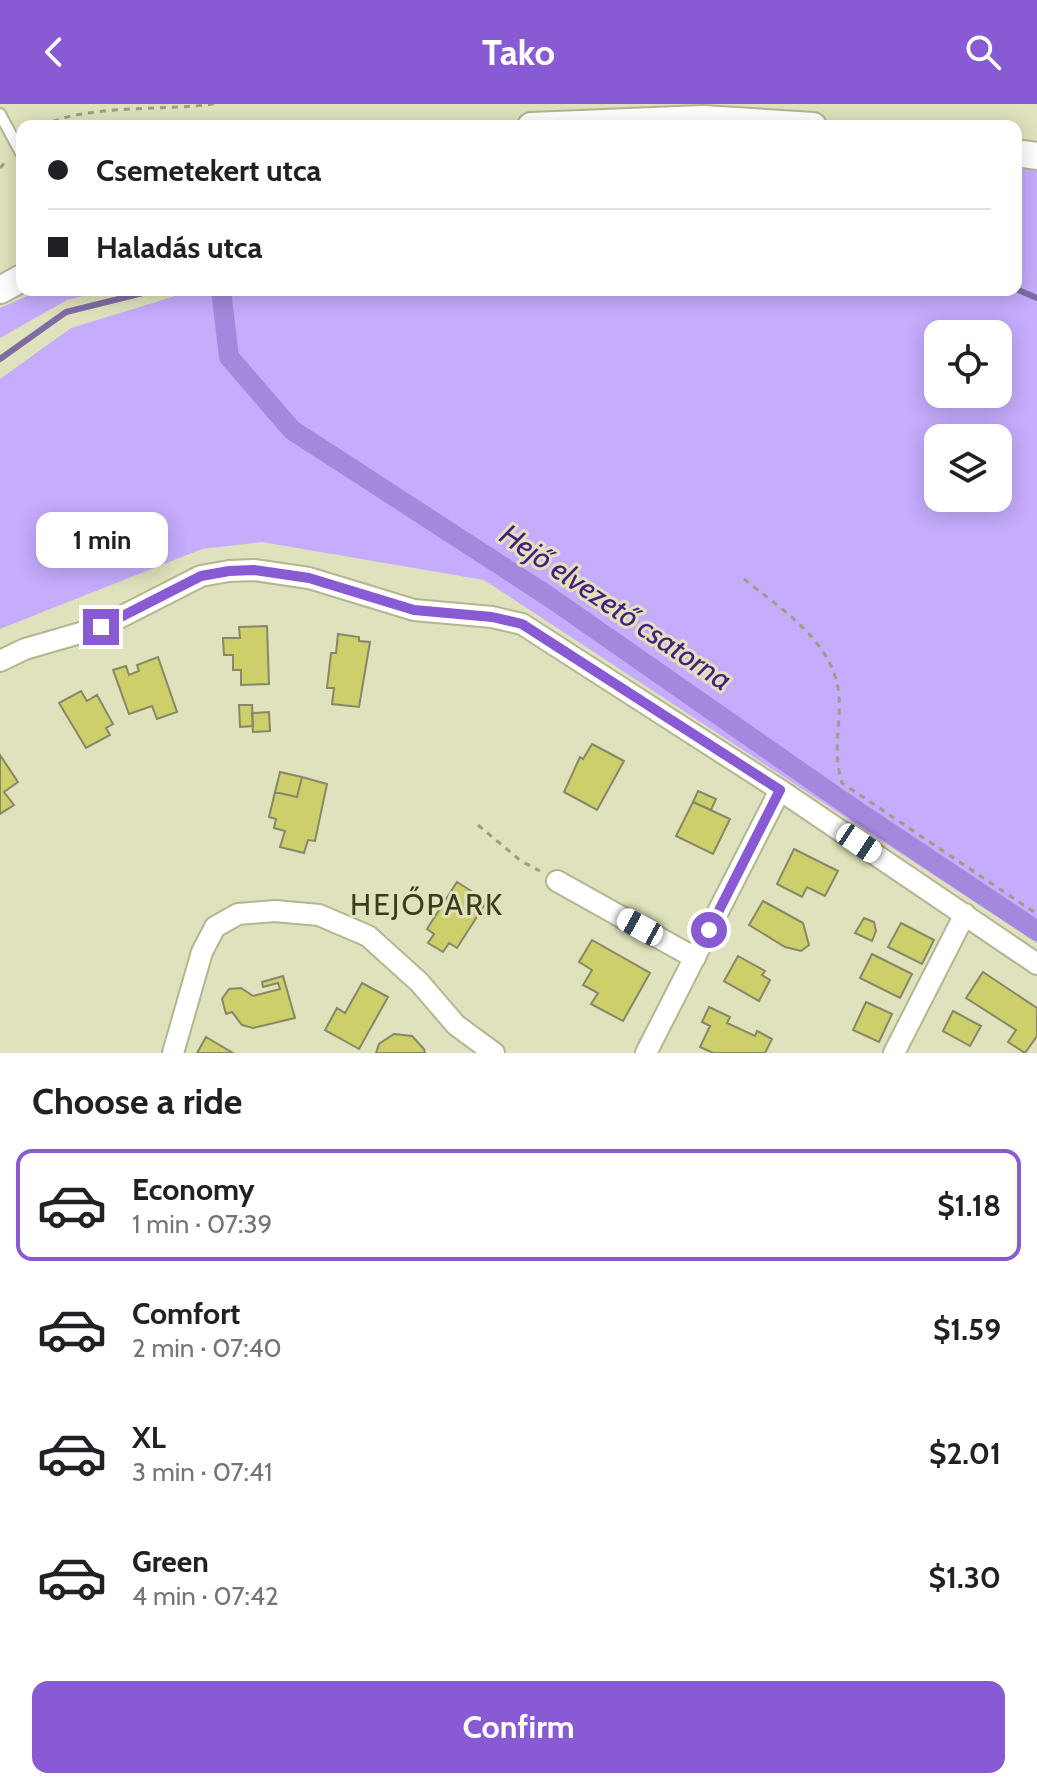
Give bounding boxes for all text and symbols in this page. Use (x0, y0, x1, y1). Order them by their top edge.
icon: back (32, 30, 76, 74)
text: Tako (482, 30, 555, 74)
icon: search (961, 30, 1005, 74)
text: Csemetekert utca (96, 152, 322, 189)
text: Haladás utca (96, 229, 262, 266)
map controls (924, 320, 1012, 512)
button: locate (924, 320, 1012, 408)
button: layers (924, 424, 1012, 512)
callout: 1 min (35, 511, 167, 567)
water label: Hejő elvezető csatorna (493, 516, 739, 698)
text: 1 min (73, 524, 131, 556)
route end (83, 609, 119, 645)
car (832, 820, 886, 866)
district label: HEJŐPARK (350, 886, 504, 923)
car (613, 905, 667, 949)
route start (691, 912, 727, 948)
text: Choose a ride (32, 1079, 242, 1123)
icon: car (36, 1169, 108, 1241)
text: Economy (132, 1171, 255, 1208)
text: $1.18 (937, 1187, 1001, 1224)
text: 1 min · 07:39 (132, 1208, 272, 1240)
icon: car (36, 1293, 108, 1365)
text: Comfort (132, 1295, 240, 1332)
text: $1.59 (933, 1311, 1001, 1348)
text: 2 min · 07:40 (132, 1332, 282, 1364)
icon: car (36, 1417, 108, 1489)
text: XL (132, 1419, 166, 1456)
text: $2.01 (929, 1435, 1001, 1472)
text: 3 min · 07:41 (132, 1456, 273, 1488)
icon: car (36, 1541, 108, 1613)
text: Green (132, 1543, 209, 1580)
text: $1.30 (929, 1559, 1001, 1596)
text: 4 min · 07:42 (132, 1580, 279, 1612)
button: Confirm (32, 1681, 1005, 1773)

